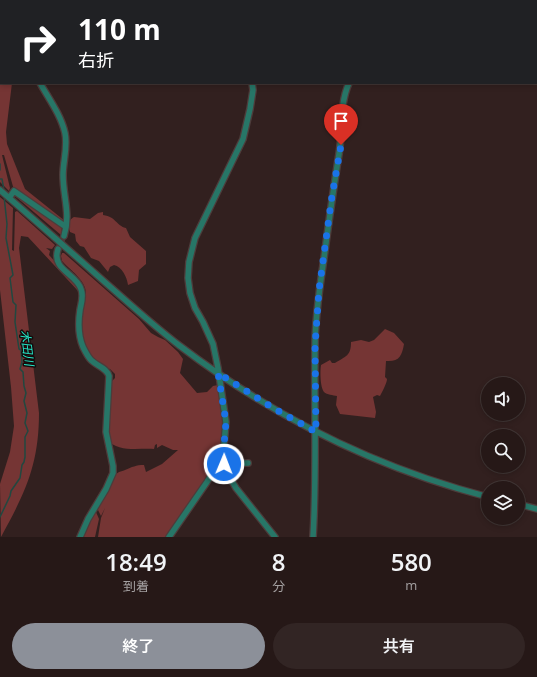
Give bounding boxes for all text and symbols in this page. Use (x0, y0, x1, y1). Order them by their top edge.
text: 110 m (78, 10, 161, 48)
icon: right (12, 16, 64, 68)
text: 右折 (78, 48, 114, 72)
pin (324, 104, 358, 145)
icon: arrive (330, 110, 352, 132)
water label: 木田川 (17, 329, 38, 369)
map controls (481, 377, 525, 525)
button: sound (481, 377, 525, 421)
button: search (481, 429, 525, 473)
position arrow (203, 443, 245, 485)
button: layers (481, 481, 525, 525)
text: 18:49 (105, 545, 167, 578)
text: 8 (272, 545, 286, 578)
text: 580 (391, 545, 432, 578)
text: m (405, 576, 417, 594)
text: 到着 (123, 577, 149, 595)
text: 分 (272, 577, 285, 595)
button: 終了 (12, 623, 265, 669)
button: 共有 (273, 623, 525, 669)

